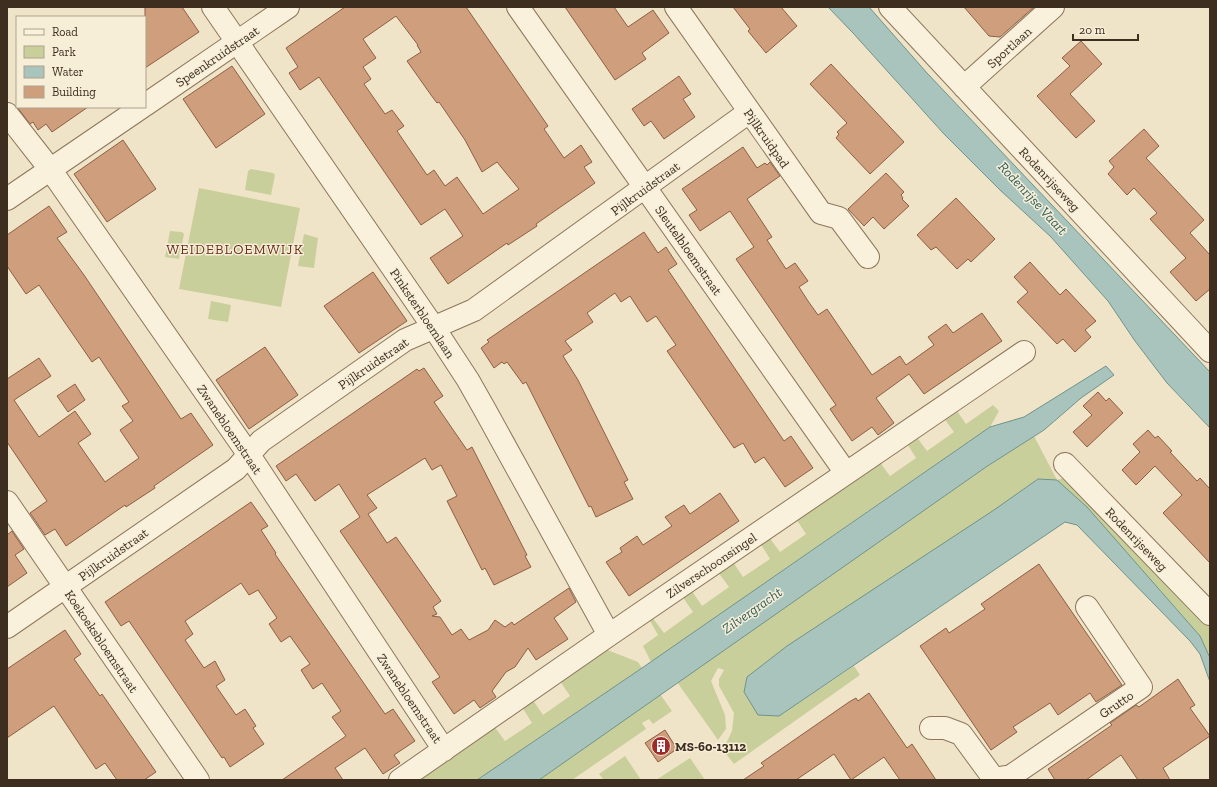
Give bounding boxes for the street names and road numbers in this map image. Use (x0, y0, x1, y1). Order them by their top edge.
street label: Speenkruidstraat (173, 23, 262, 90)
street label: Sportlaan (984, 23, 1035, 71)
street label: Pijlkruidpad (740, 106, 792, 171)
street label: Rodenrijseweg (1015, 144, 1083, 215)
street label: Pijlkruidstraat (608, 158, 683, 219)
street label: Sleutelbloemstraat (652, 203, 725, 298)
street label: Pinksterbloemlaan (387, 265, 459, 362)
street label: Pijlkruidstraat (335, 334, 412, 393)
street label: Zwanebloemstraat (194, 382, 265, 477)
street label: Rodenrijseweg (1102, 505, 1171, 575)
street label: Pijlkruidstraat (76, 525, 152, 585)
street label: Zilverschoonsingel (663, 529, 760, 601)
street label: Koekoeksbloemstraat (62, 587, 142, 696)
street label: Zwanebloemstraat (374, 651, 445, 746)
street label: Grutto (1096, 687, 1137, 721)

